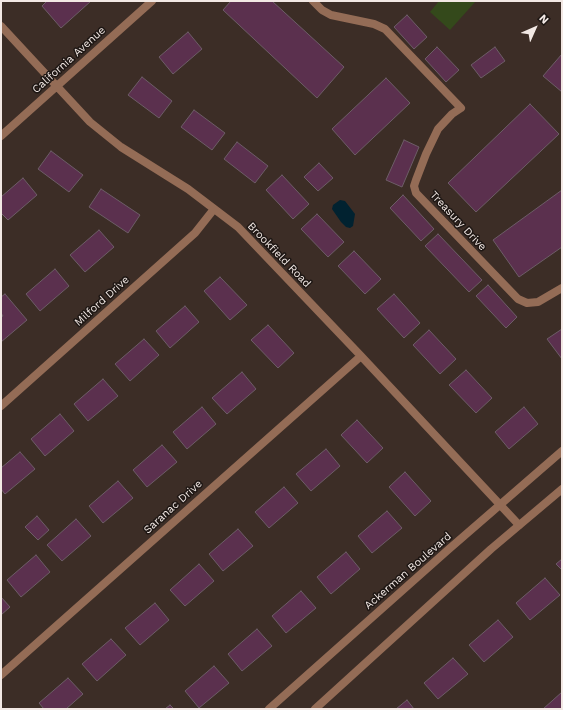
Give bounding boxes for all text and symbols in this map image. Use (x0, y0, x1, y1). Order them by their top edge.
north arrow (515, 8, 555, 48)
text: N (536, 12, 551, 27)
street label: California Avenue (30, 24, 108, 96)
street label: Treasury Drive (427, 188, 489, 254)
street label: Brookfield Road (245, 220, 313, 290)
street label: Milford Drive (72, 273, 132, 329)
street label: Saranac Drive (141, 477, 205, 537)
street label: Ackerman Boulevard (362, 530, 454, 612)

